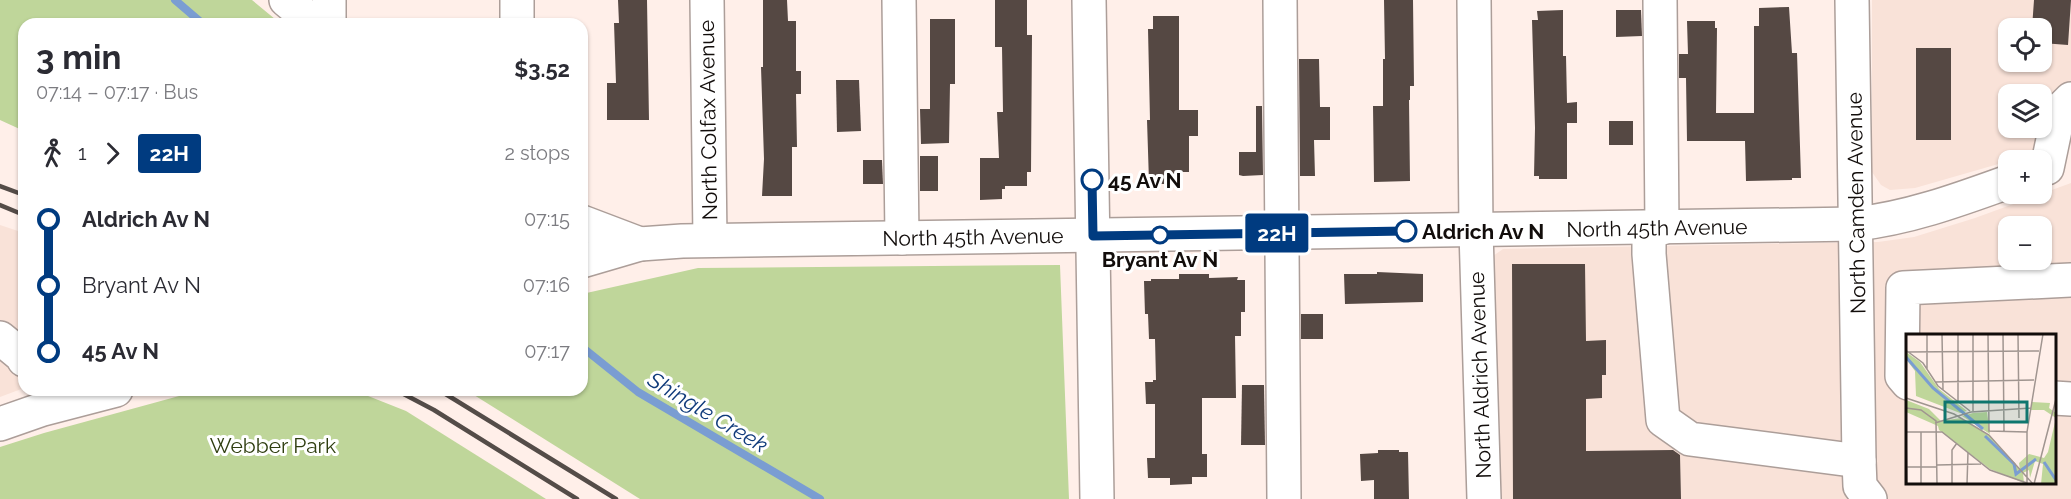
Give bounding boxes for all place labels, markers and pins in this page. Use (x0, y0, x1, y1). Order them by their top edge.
place label: 45 Av N (1108, 168, 1182, 193)
marker: 45 Av N (1081, 169, 1103, 191)
place label: Aldrich Av N (1422, 219, 1544, 244)
marker: Aldrich Av N (1395, 220, 1417, 242)
marker: Bryant Av N (1151, 226, 1169, 244)
place label: Bryant Av N (1102, 247, 1218, 272)

